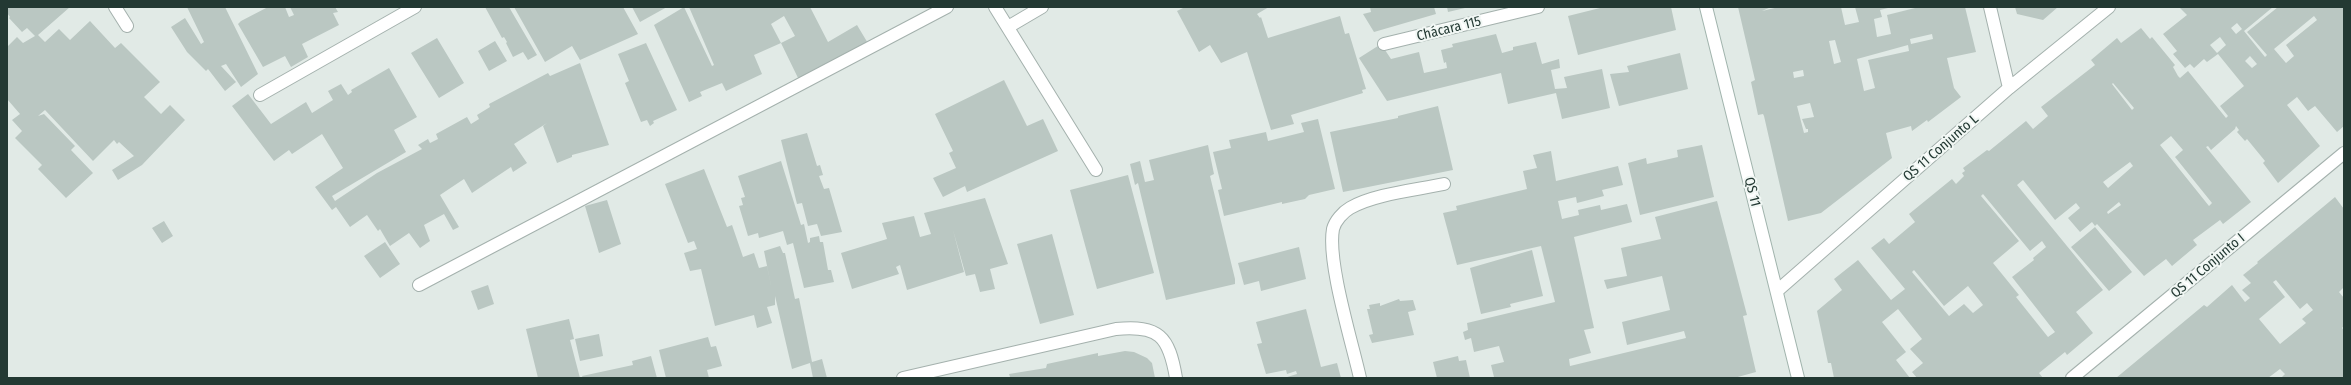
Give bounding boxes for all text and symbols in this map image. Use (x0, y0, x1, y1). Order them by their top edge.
street label: Chácara 115 (1415, 13, 1483, 45)
street label: QS 11 Conjunto L (1900, 111, 1982, 185)
street label: QS 11 (1740, 176, 1764, 208)
street label: QS 11 Conjunto I (2168, 230, 2248, 302)

